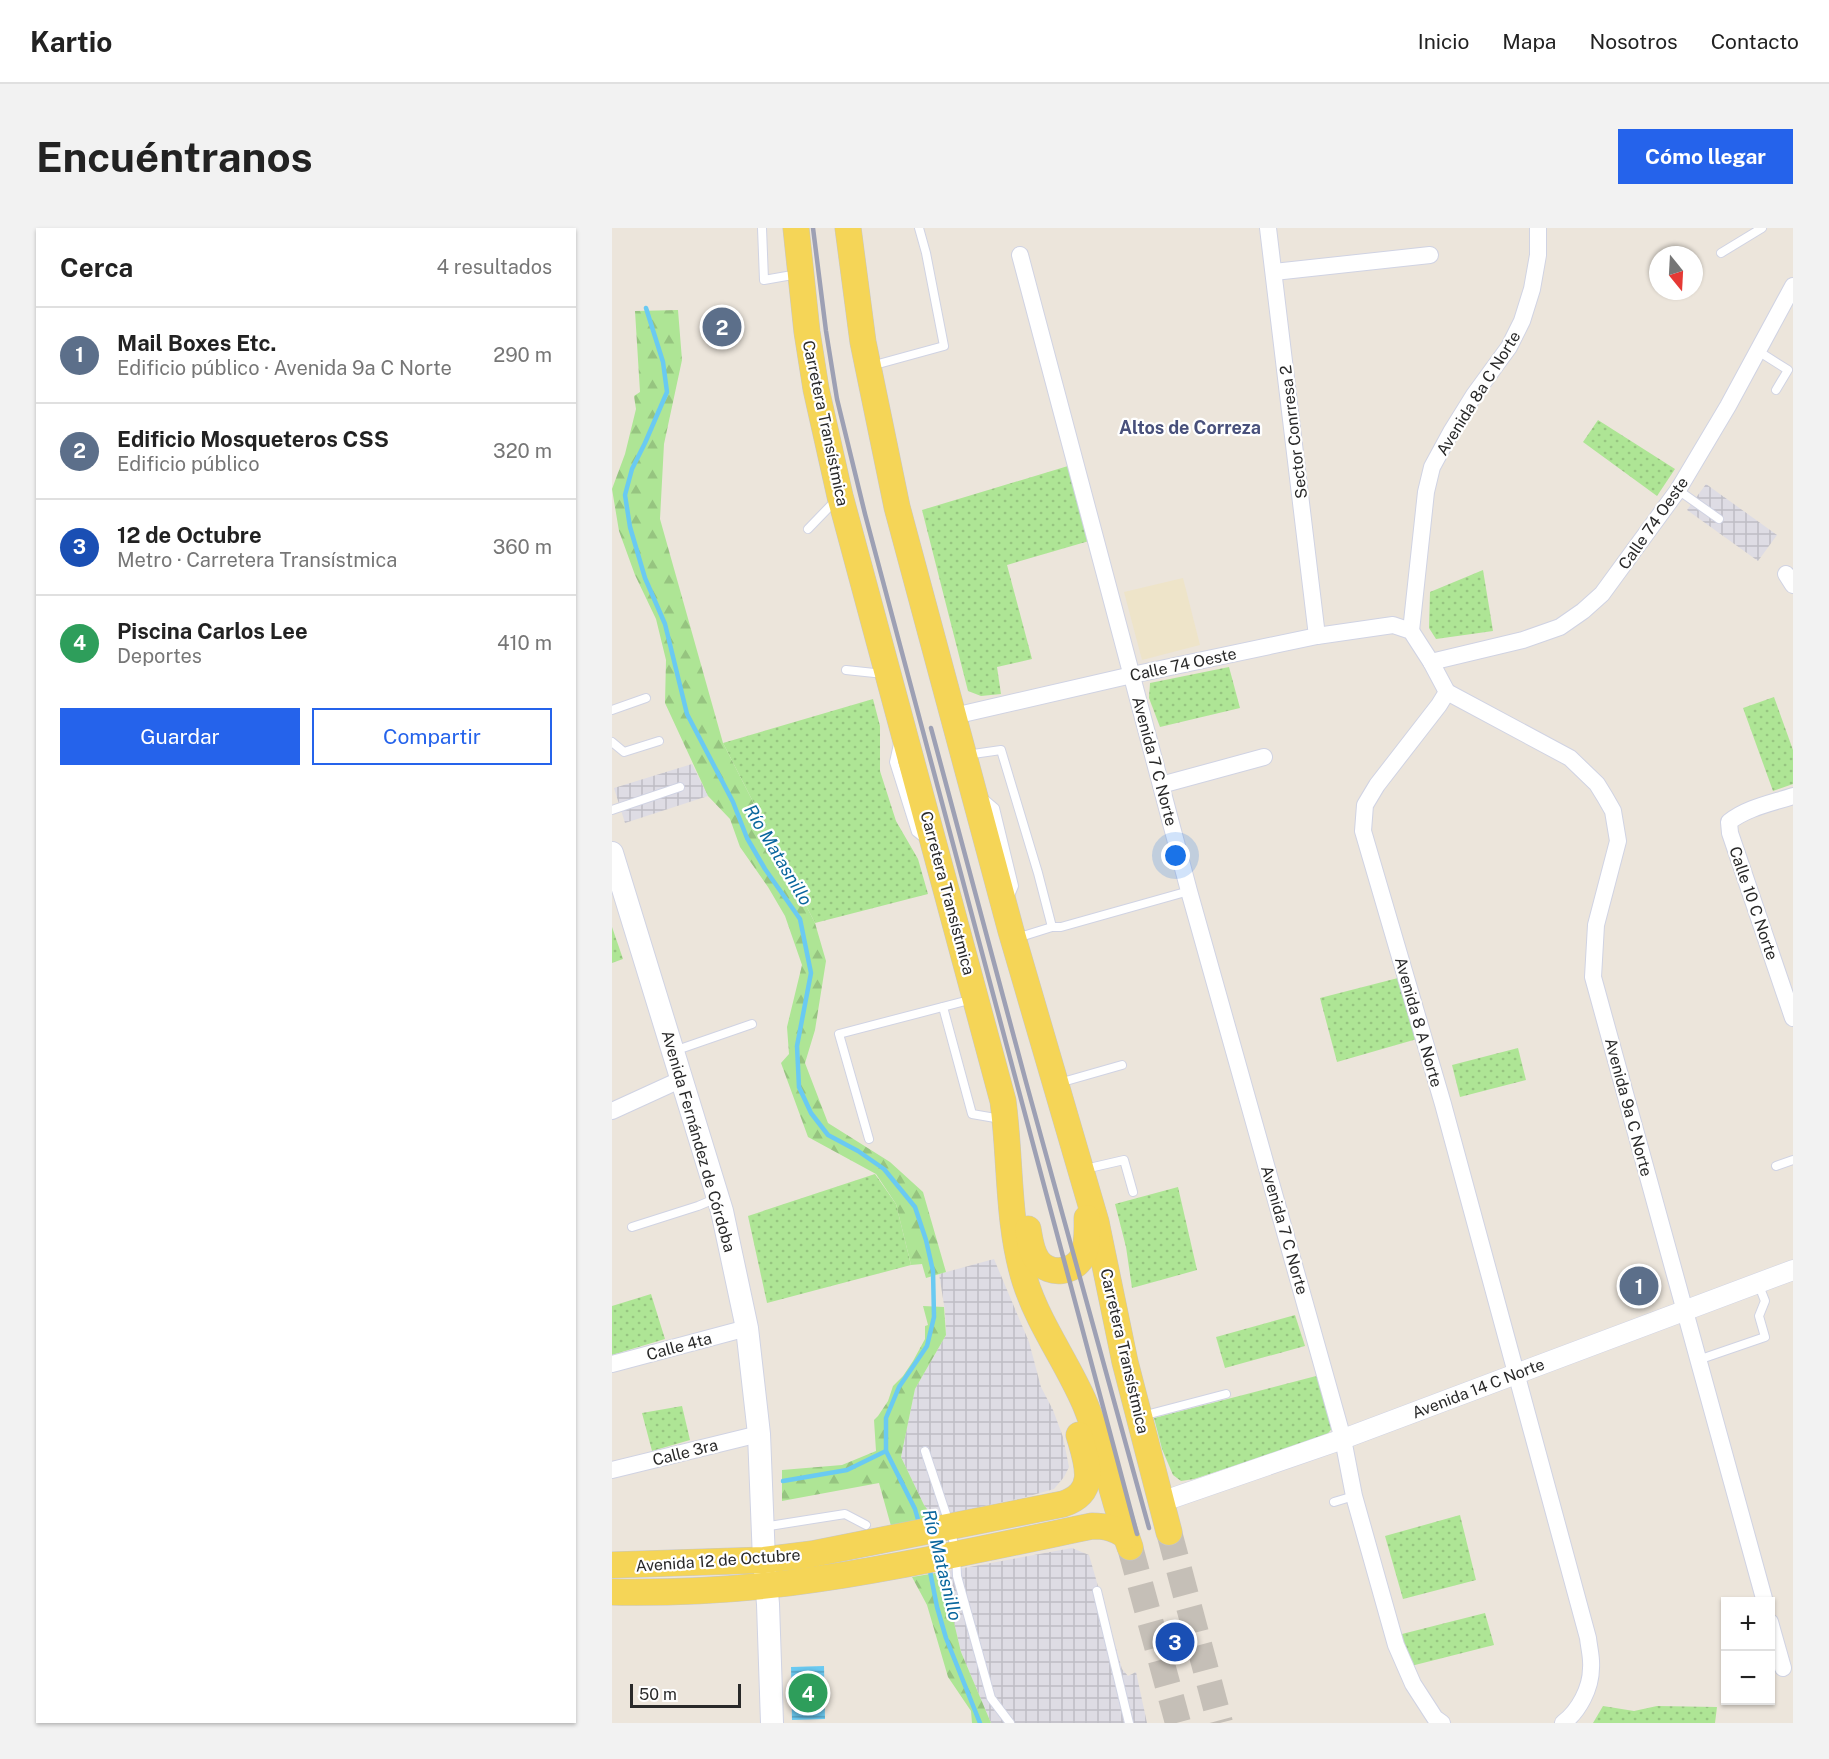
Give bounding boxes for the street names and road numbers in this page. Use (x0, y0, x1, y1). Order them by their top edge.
street label: Avenida 8a C Norte (1432, 328, 1524, 459)
street label: Carretera Transístmica (799, 339, 852, 508)
street label: Sector Conrresa 2 (1276, 364, 1311, 500)
street label: Calle 74 Oeste (1615, 473, 1692, 573)
street label: Calle 74 Oeste (1128, 644, 1238, 685)
street label: Avenida 7 C Norte (1128, 694, 1181, 828)
street label: Carretera Transístmica (916, 809, 979, 977)
street label: Calle 10 C Norte (1725, 844, 1782, 962)
street label: Avenida 8 A Norte (1391, 955, 1446, 1089)
street label: Avenida Fernández de Córdoba (658, 1028, 739, 1254)
street label: Avenida 9a C Norte (1601, 1036, 1656, 1178)
street label: Avenida 7 C Norte (1257, 1163, 1312, 1297)
street label: Carretera Transístmica (1096, 1267, 1153, 1436)
street label: Calle 4ta (644, 1329, 714, 1364)
street label: Avenida 14 C Norte (1409, 1354, 1547, 1422)
street label: Calle 3ra (651, 1435, 720, 1470)
street label: Avenida 12 de Octubre (635, 1545, 801, 1576)

